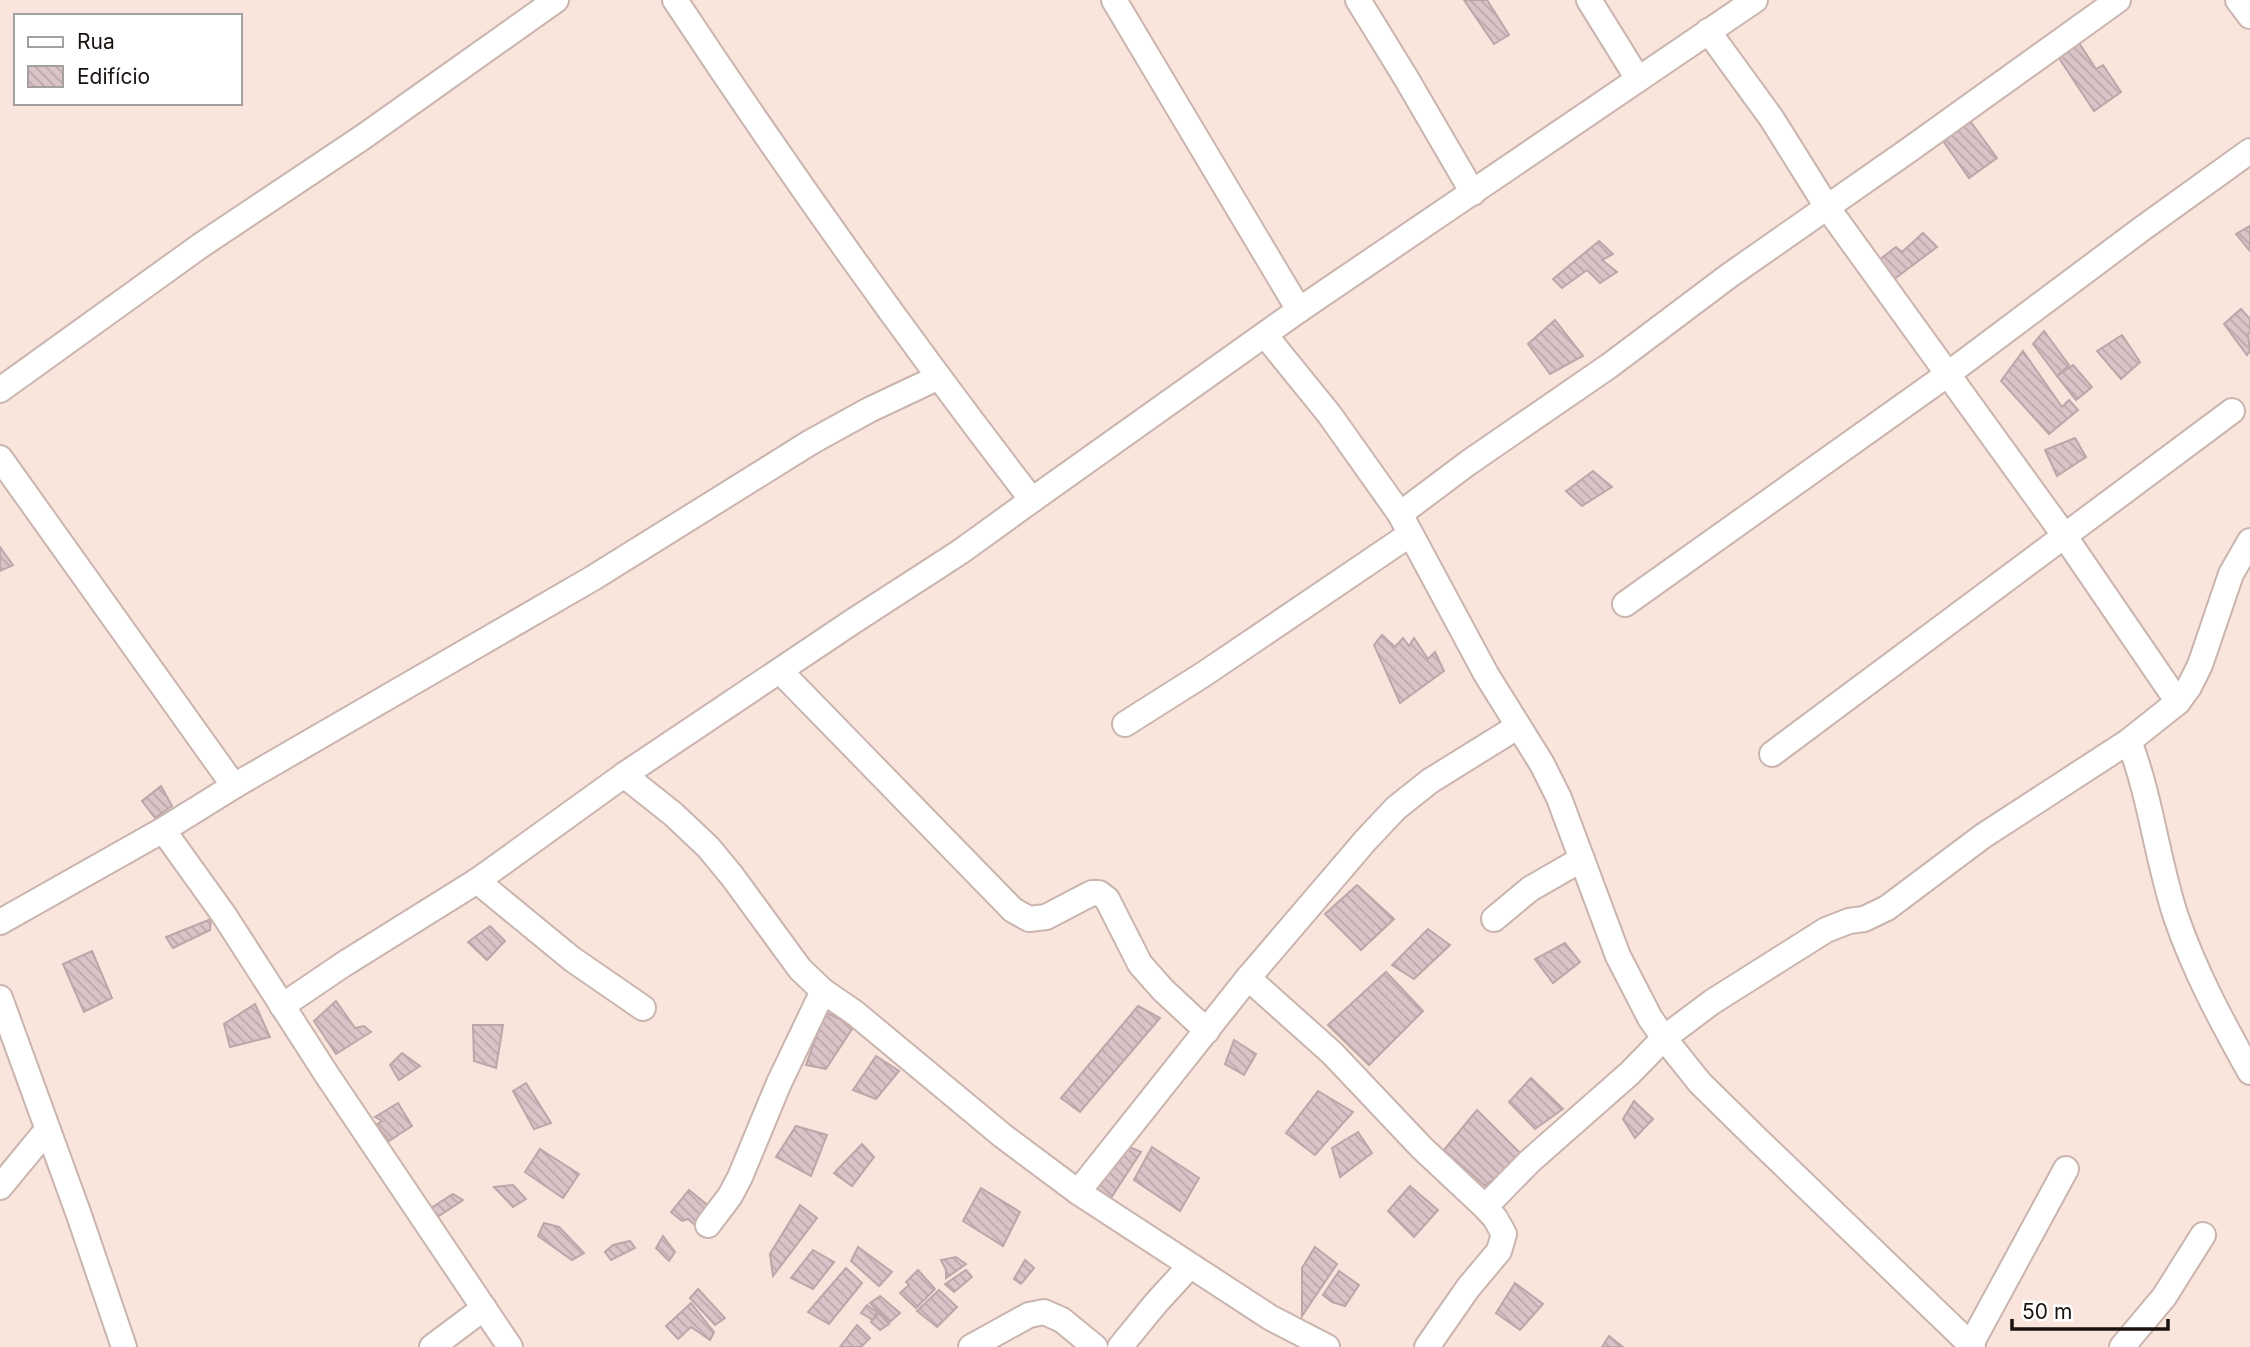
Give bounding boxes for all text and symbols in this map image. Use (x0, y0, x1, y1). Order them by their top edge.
legend (14, 14, 242, 105)
text: Rua (77, 29, 115, 54)
text: Edifício (77, 64, 150, 89)
scale bar (2012, 1288, 2168, 1332)
text: 50 m (2022, 1299, 2072, 1324)

